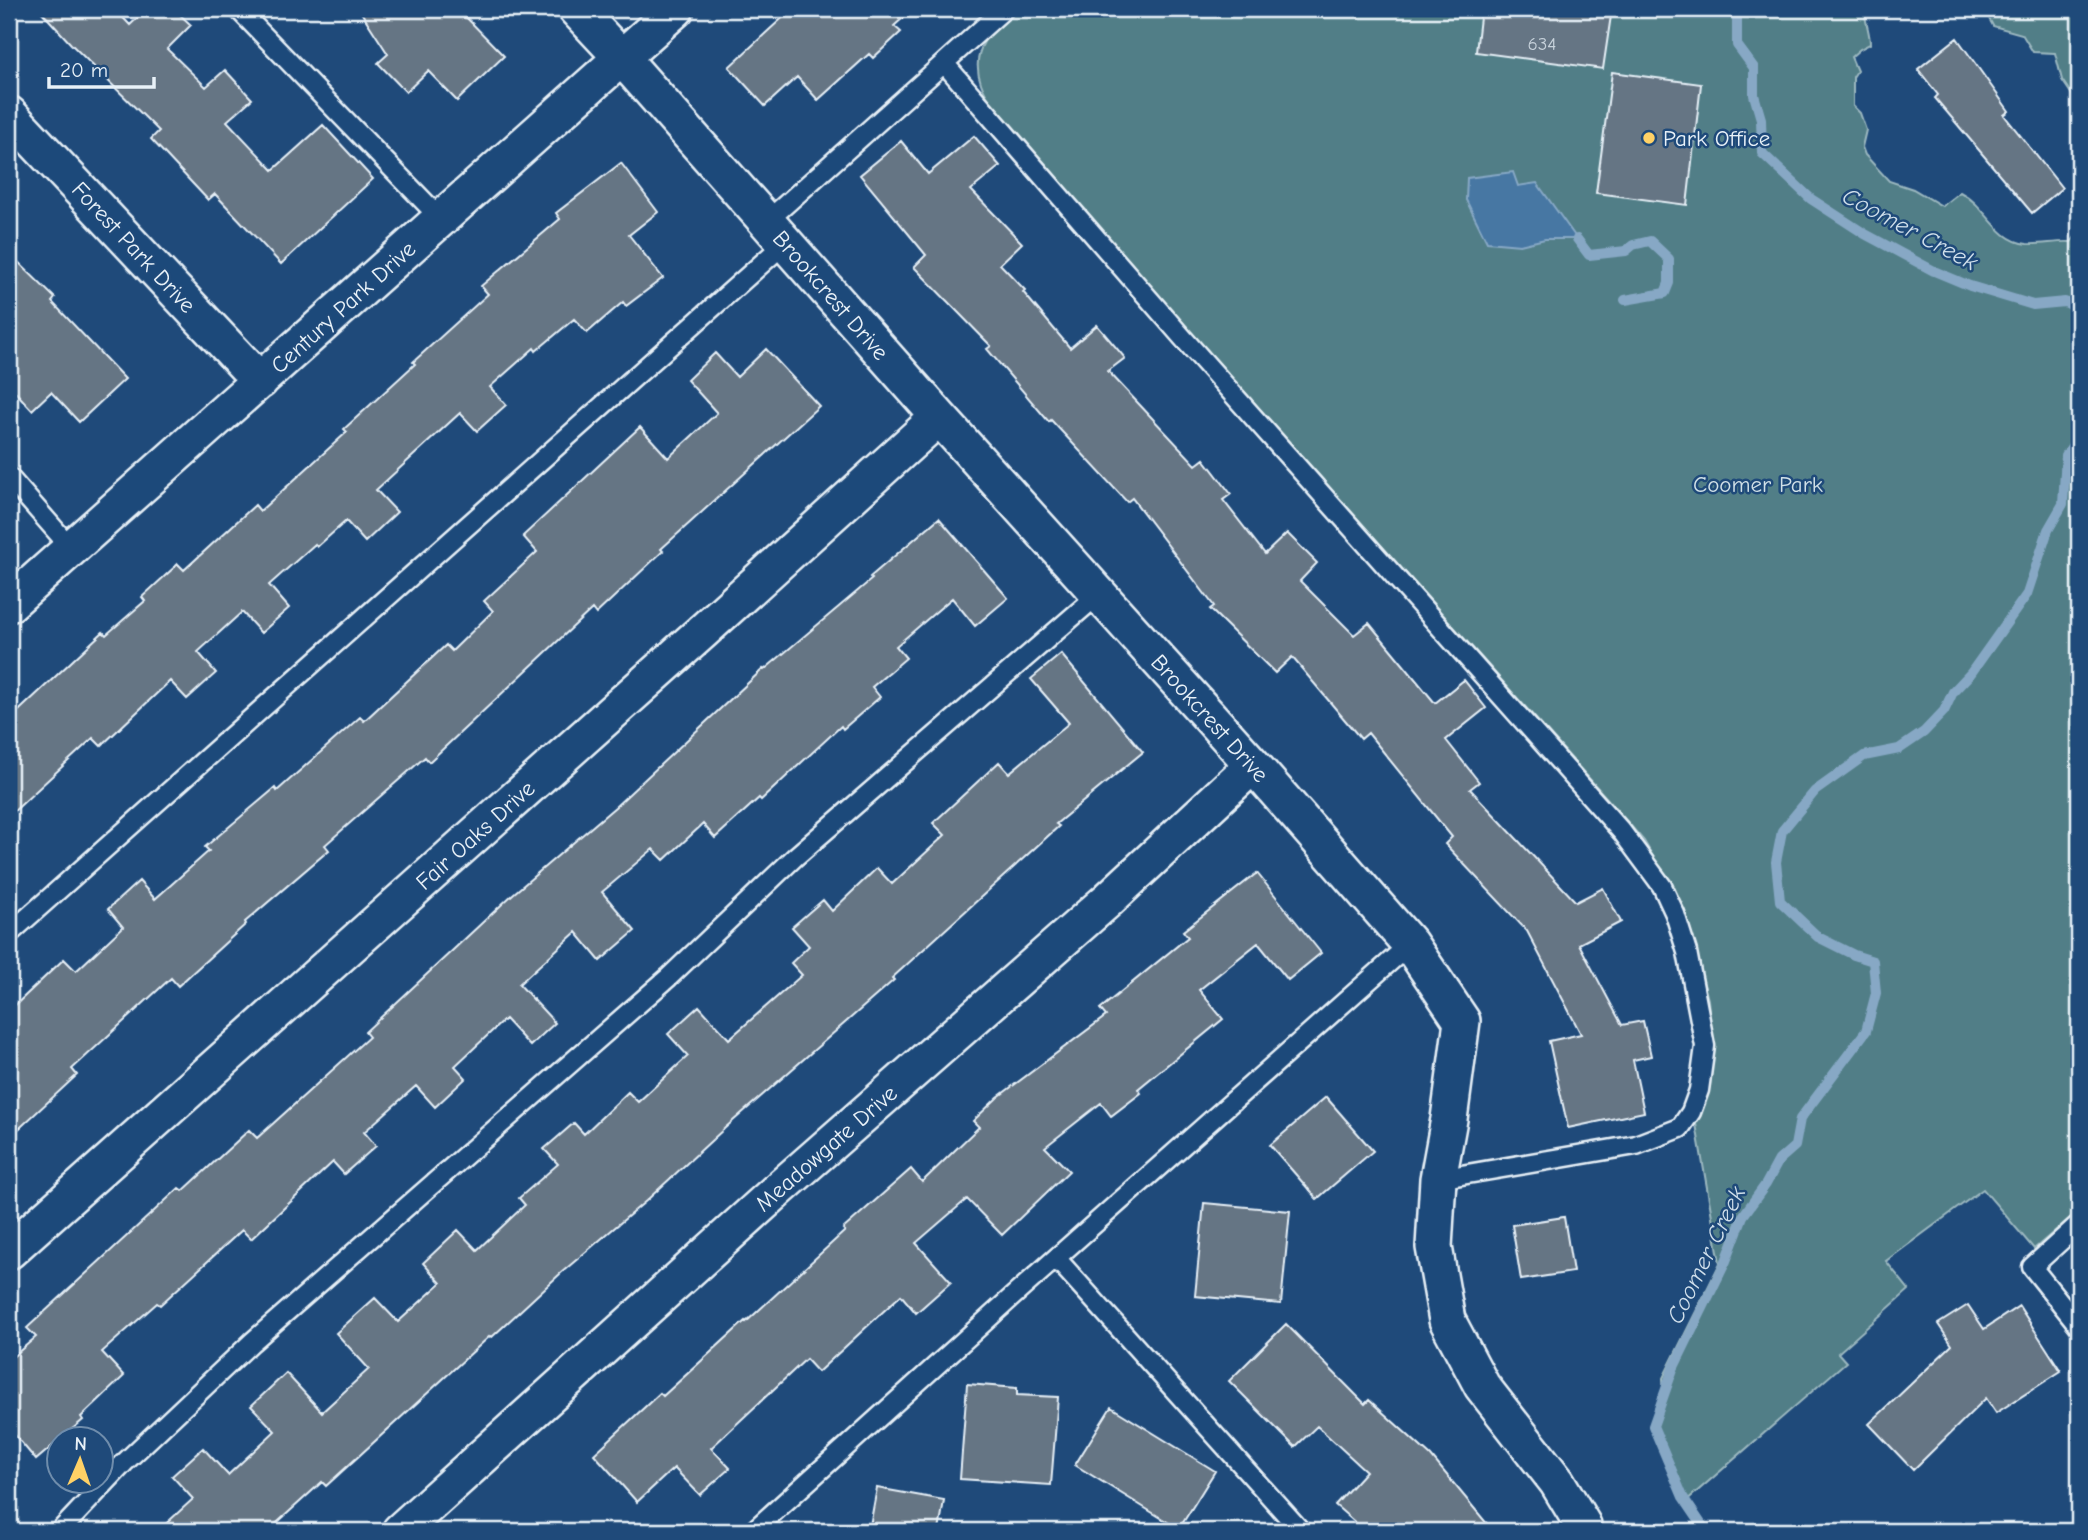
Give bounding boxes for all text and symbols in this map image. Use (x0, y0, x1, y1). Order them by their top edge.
house number: 634 (1527, 33, 1557, 55)
scale bar (49, 46, 154, 90)
text: 20 m (60, 58, 108, 82)
place label: Park Office (1663, 125, 1770, 152)
marker: Park Office (1641, 130, 1657, 146)
street label: Forest Park Drive (66, 176, 201, 318)
water label: Coomer Creek (1838, 182, 1983, 276)
street label: Brookcrest Drive (767, 225, 894, 366)
street label: Century Park Drive (266, 235, 421, 379)
park label: Coomer Park (1693, 471, 1823, 498)
street label: Brookcrest Drive (1145, 649, 1274, 788)
street label: Fair Oaks Drive (410, 775, 540, 896)
street label: Meadowgate Drive (750, 1080, 903, 1217)
water label: Coomer Creek (1661, 1182, 1751, 1328)
north arrow (46, 1424, 116, 1494)
text: N (74, 1433, 87, 1455)

